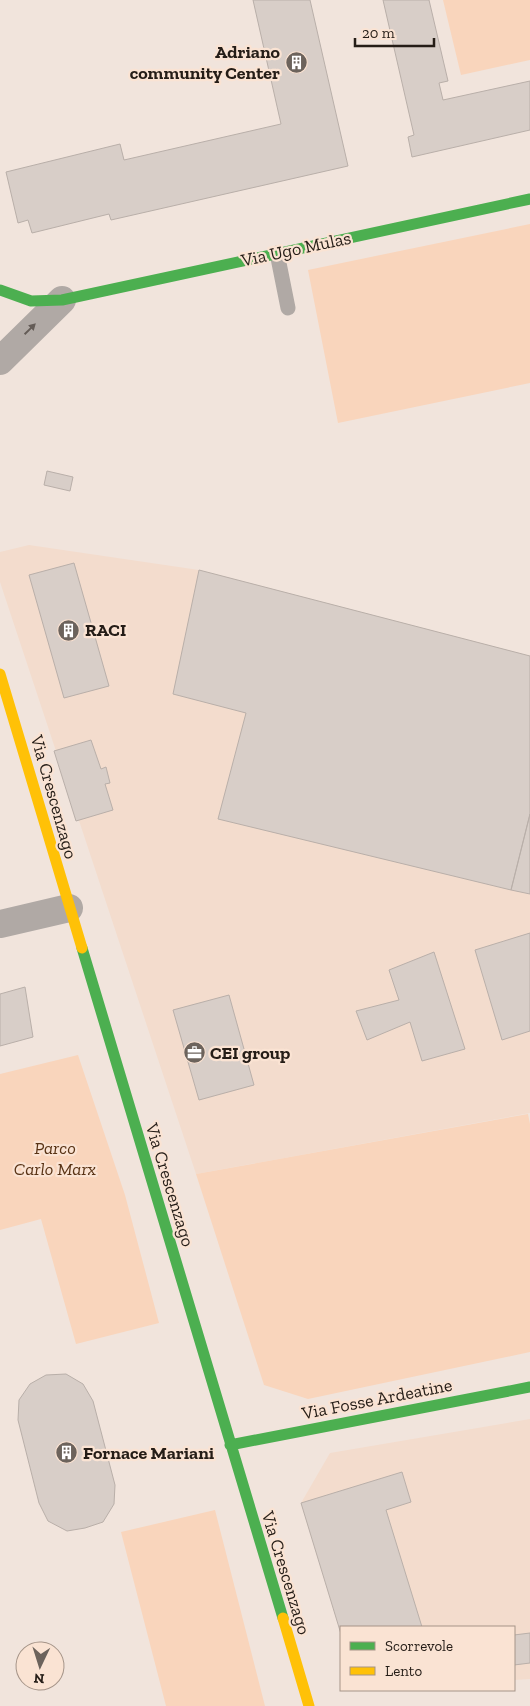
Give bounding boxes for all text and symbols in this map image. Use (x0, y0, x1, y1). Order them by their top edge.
scale bar (355, 15, 434, 47)
text: 20 m (362, 24, 395, 42)
place label: Adriano community Center (130, 41, 281, 84)
building icon: Adriano community Center (284, 50, 308, 74)
street label: Via Ugo Mulas (238, 227, 353, 272)
one-way arrow (24, 324, 36, 336)
building icon: RACI (57, 618, 81, 642)
place label: RACI (85, 619, 126, 641)
street label: Via Crescenzago (26, 732, 82, 862)
office icon: CEI group (182, 1041, 206, 1065)
place label: CEI group (210, 1042, 290, 1064)
street label: Via Crescenzago (140, 1120, 199, 1249)
park label: Parco Carlo Marx (14, 1137, 97, 1180)
street label: Via Fosse Ardeatine (299, 1374, 454, 1425)
building icon: Fornace Mariani (55, 1441, 79, 1465)
place label: Fornace Mariani (83, 1442, 215, 1464)
street label: Via Crescenzago (256, 1508, 315, 1637)
legend (340, 1626, 515, 1691)
text: Scorrevole (385, 1637, 453, 1655)
north arrow (15, 1641, 65, 1691)
text: Lento (385, 1662, 422, 1680)
text: N (33, 1670, 45, 1687)

